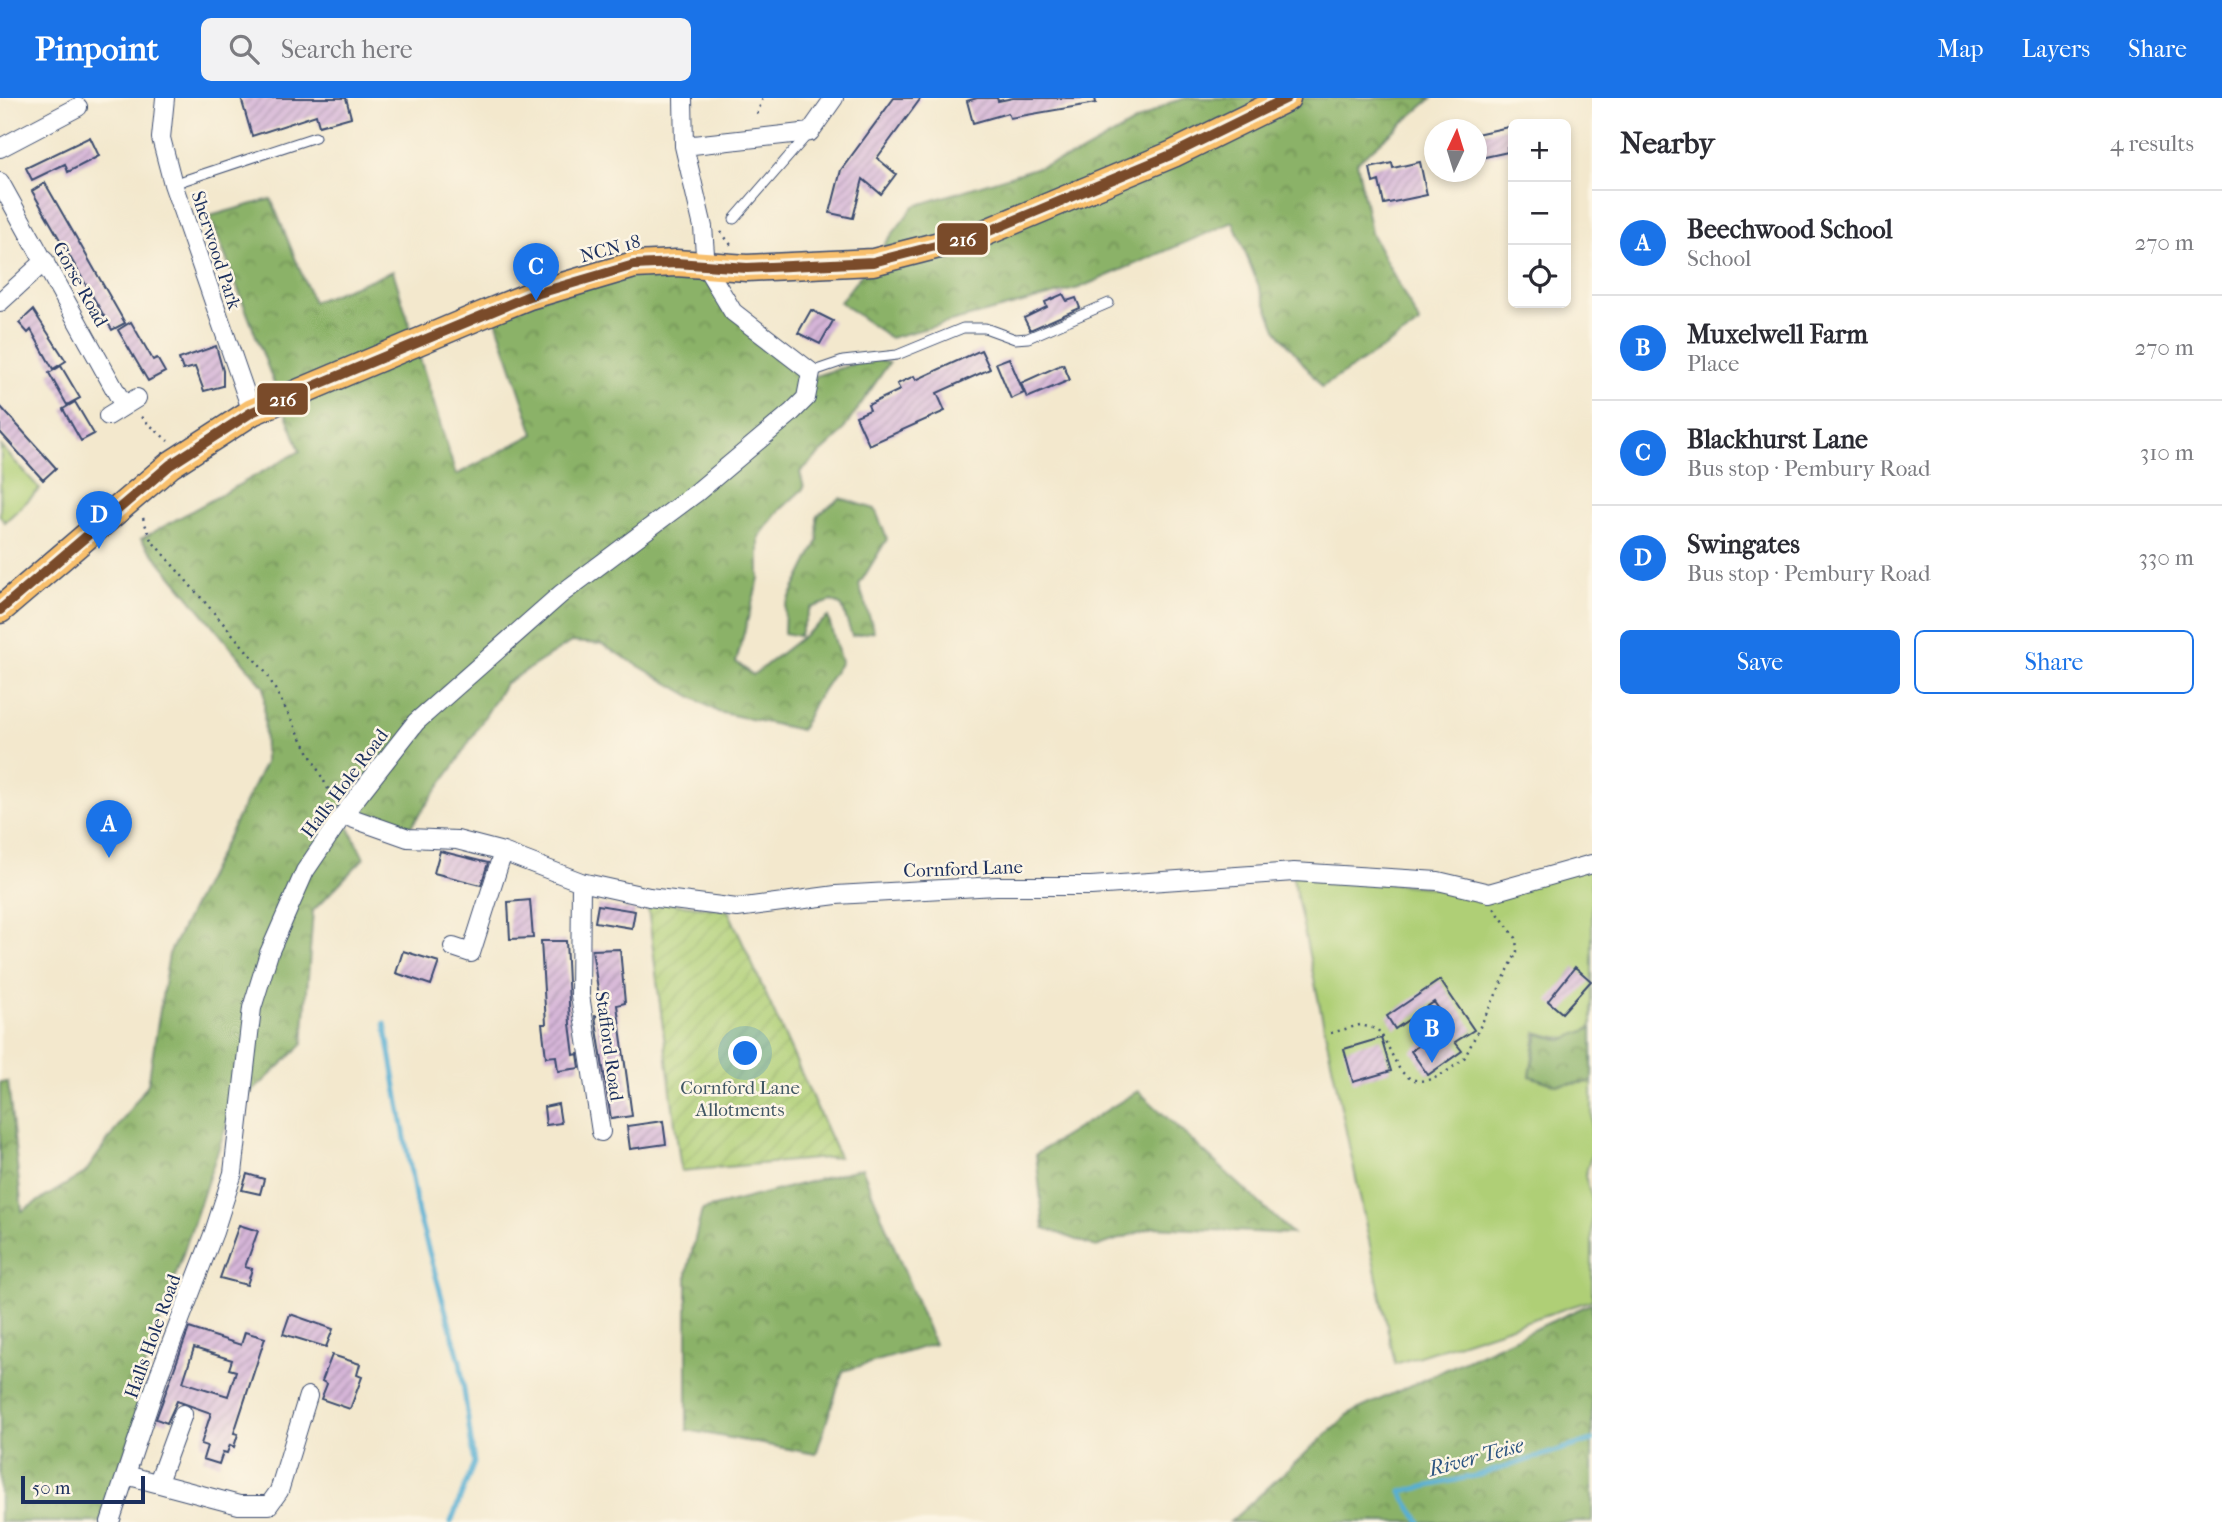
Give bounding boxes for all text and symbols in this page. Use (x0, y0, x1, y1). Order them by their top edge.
search box (201, 18, 691, 81)
text: Pinpoint (35, 30, 159, 69)
icon: search (225, 30, 263, 68)
text: Search here (281, 34, 413, 65)
text: Map (1938, 35, 1984, 63)
text: Layers (2022, 35, 2090, 63)
text: Share (2128, 35, 2187, 63)
north arrow (1424, 119, 1487, 182)
map controls (1508, 119, 1571, 308)
button: + (1508, 119, 1571, 182)
text: Nearby (1620, 126, 1715, 161)
text: 4 results (2110, 130, 2194, 157)
button: − (1508, 182, 1571, 245)
street label: Sherwood Park (187, 188, 246, 312)
text: Beechwood School (1687, 214, 1893, 245)
line badge: 216 (936, 222, 989, 256)
text: 216 (950, 229, 977, 251)
text: A (1636, 229, 1650, 256)
text: 270 m (2134, 229, 2194, 256)
street label: NCN 18 (578, 230, 643, 268)
street label: Gorse Road (48, 238, 113, 331)
pin: C (513, 243, 559, 301)
button: locate (1508, 245, 1571, 308)
text: School (1687, 245, 1751, 272)
text: Muxelwell Farm (1687, 319, 1868, 350)
text: B (1636, 334, 1650, 361)
text: 270 m (2134, 334, 2194, 361)
text: Place (1687, 350, 1739, 377)
line badge: 216 (256, 382, 309, 416)
text: 216 (270, 389, 297, 411)
text: Blackhurst Lane (1687, 424, 1868, 455)
text: C (1635, 439, 1651, 466)
text: 310 m (2140, 439, 2194, 466)
text: Bus stop · Pembury Road (1687, 455, 1931, 482)
pin: D (76, 491, 122, 549)
text: Swingates (1687, 529, 1800, 560)
text: D (1634, 544, 1652, 571)
text: 330 m (2138, 544, 2194, 571)
text: Bus stop · Pembury Road (1687, 560, 1931, 587)
button: Save (1620, 630, 1900, 694)
button: Share (1914, 630, 2194, 694)
street label: Halls Hole Road (297, 724, 393, 842)
pin: A (86, 800, 132, 858)
street label: Cornford Lane (903, 856, 1023, 882)
street label: Stafford Road (590, 990, 628, 1103)
pin: B (1409, 1005, 1455, 1063)
your location (728, 1036, 762, 1070)
park label: Cornford Lane Allotments (680, 1077, 800, 1121)
street label: Halls Hole Road (120, 1271, 186, 1401)
water label: River Teise (1424, 1433, 1527, 1482)
scale bar (21, 1473, 145, 1505)
text: 50 m (32, 1477, 71, 1499)

